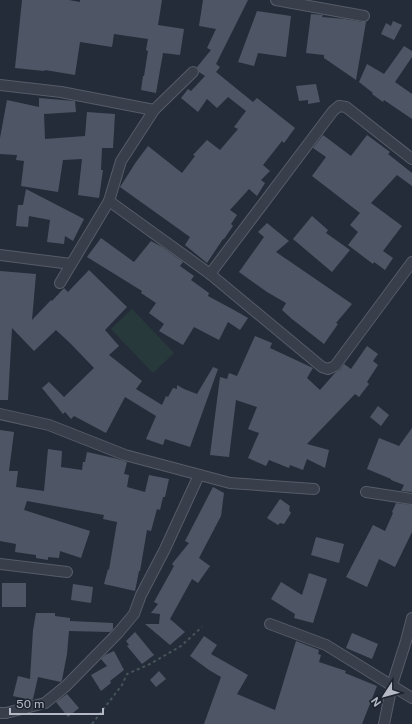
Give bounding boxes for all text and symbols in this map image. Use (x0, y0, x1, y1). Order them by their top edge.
north arrow (364, 676, 404, 716)
scale bar (10, 690, 103, 716)
text: N (369, 695, 383, 709)
text: 50 m (16, 697, 44, 711)

